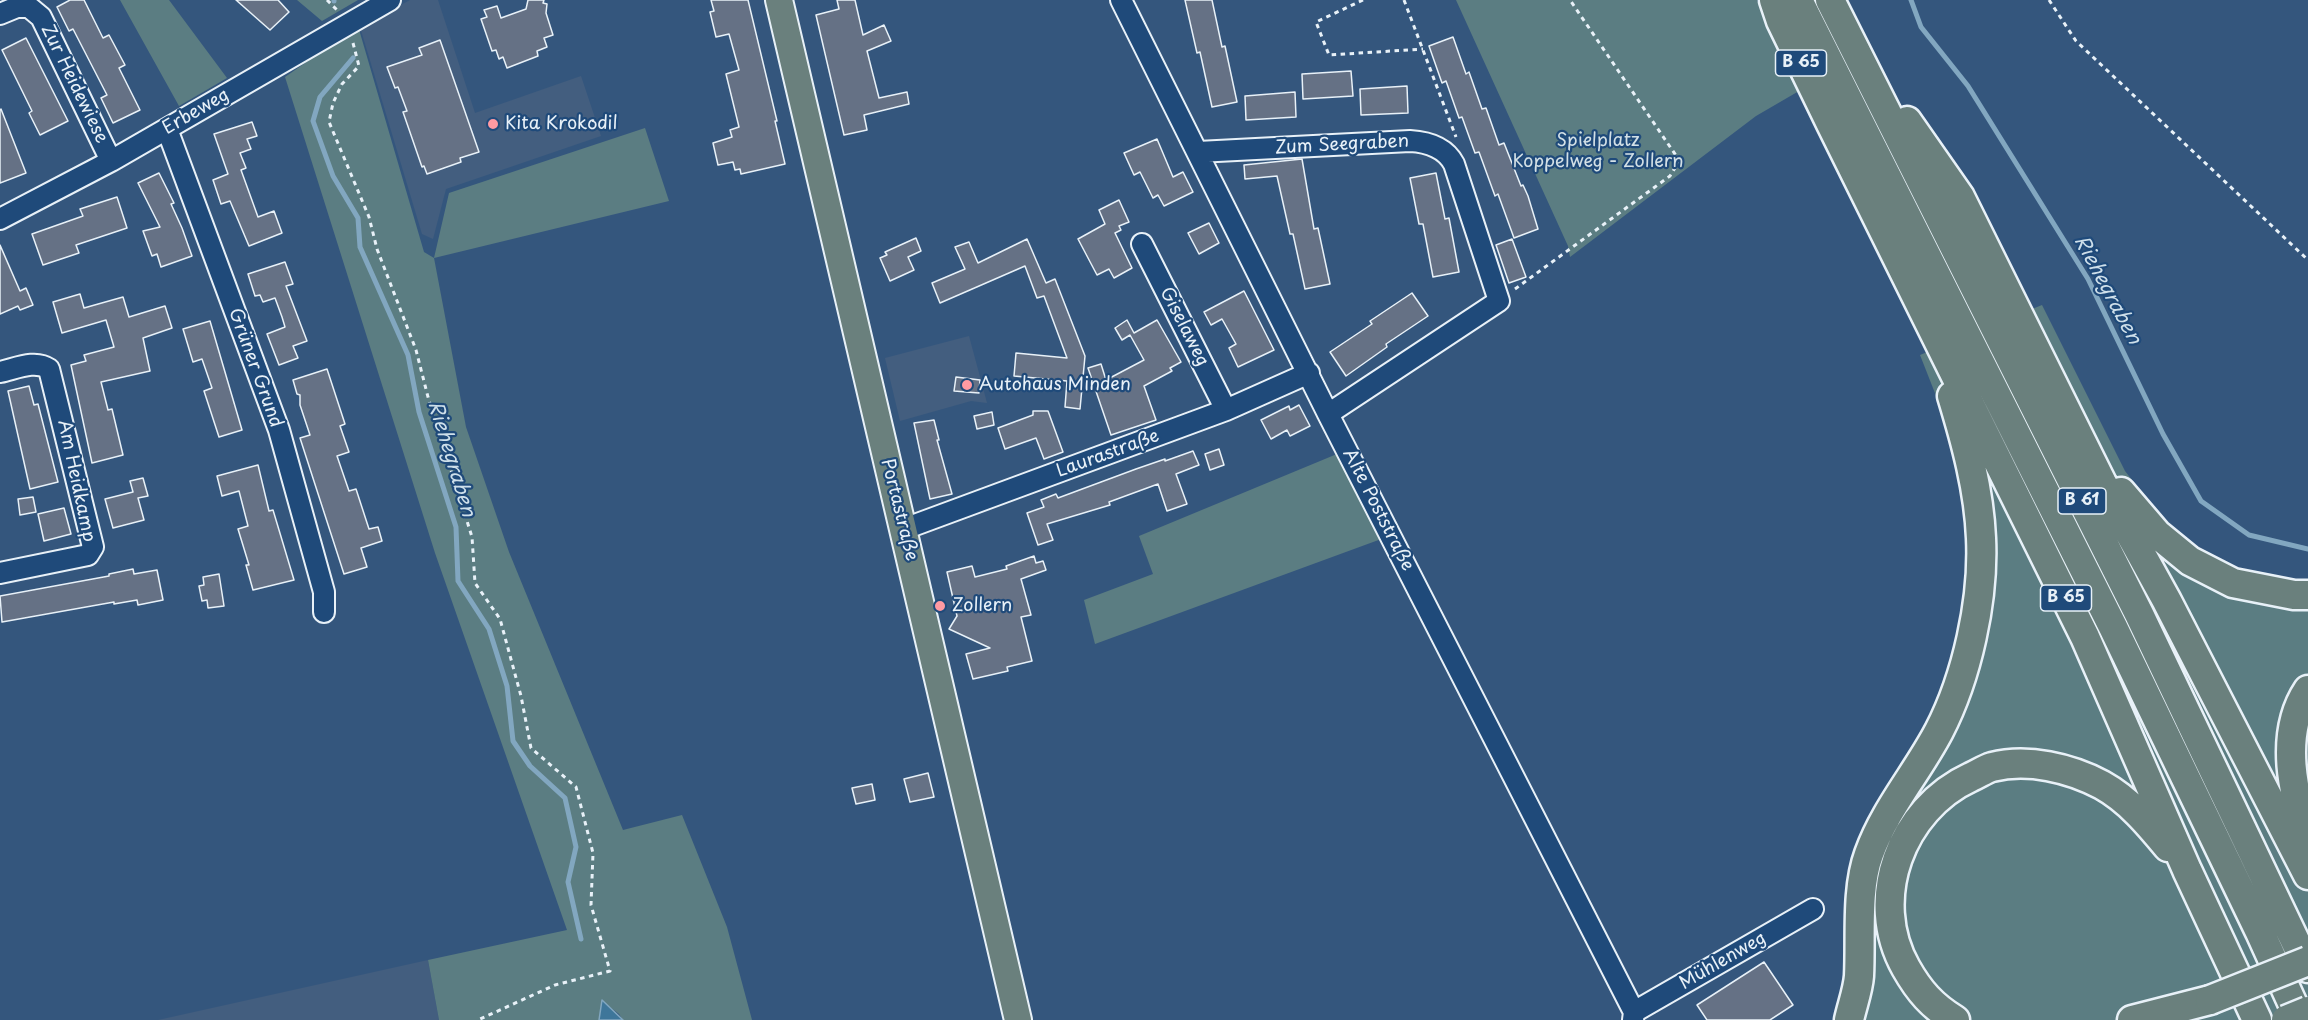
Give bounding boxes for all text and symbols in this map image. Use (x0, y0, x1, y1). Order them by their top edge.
street label: Zur Heidewiese (36, 21, 112, 147)
road number: B 65 (1776, 50, 1826, 76)
street label: Erbeweg (159, 84, 233, 140)
place label: Kita Krokodil (505, 113, 618, 135)
marker: Kita Krokodil (486, 117, 500, 131)
park label: Spielplatz Koppelweg - Zollern (1513, 130, 1683, 172)
street label: Zum Seegraben (1274, 131, 1410, 159)
water label: Riehegraben (2068, 231, 2146, 349)
street label: Giselaweg (1155, 284, 1213, 370)
street label: Grüner Grund (223, 305, 287, 431)
place label: Autohaus Minden (979, 374, 1131, 396)
marker: Autohaus Minden (960, 378, 974, 392)
water label: Riehegraben (422, 398, 480, 520)
street label: Am Heidkamp (53, 418, 99, 544)
street label: Laurastraße (1054, 425, 1162, 483)
street label: Alte Poststraße (1338, 445, 1418, 575)
street label: Portastraße (876, 457, 922, 563)
road number: B 61 (2058, 488, 2106, 514)
road number: B 65 (2040, 585, 2092, 611)
place label: Zollern (952, 595, 1012, 617)
marker: Zollern (933, 599, 947, 613)
street label: Mühlenweg (1676, 927, 1770, 995)

